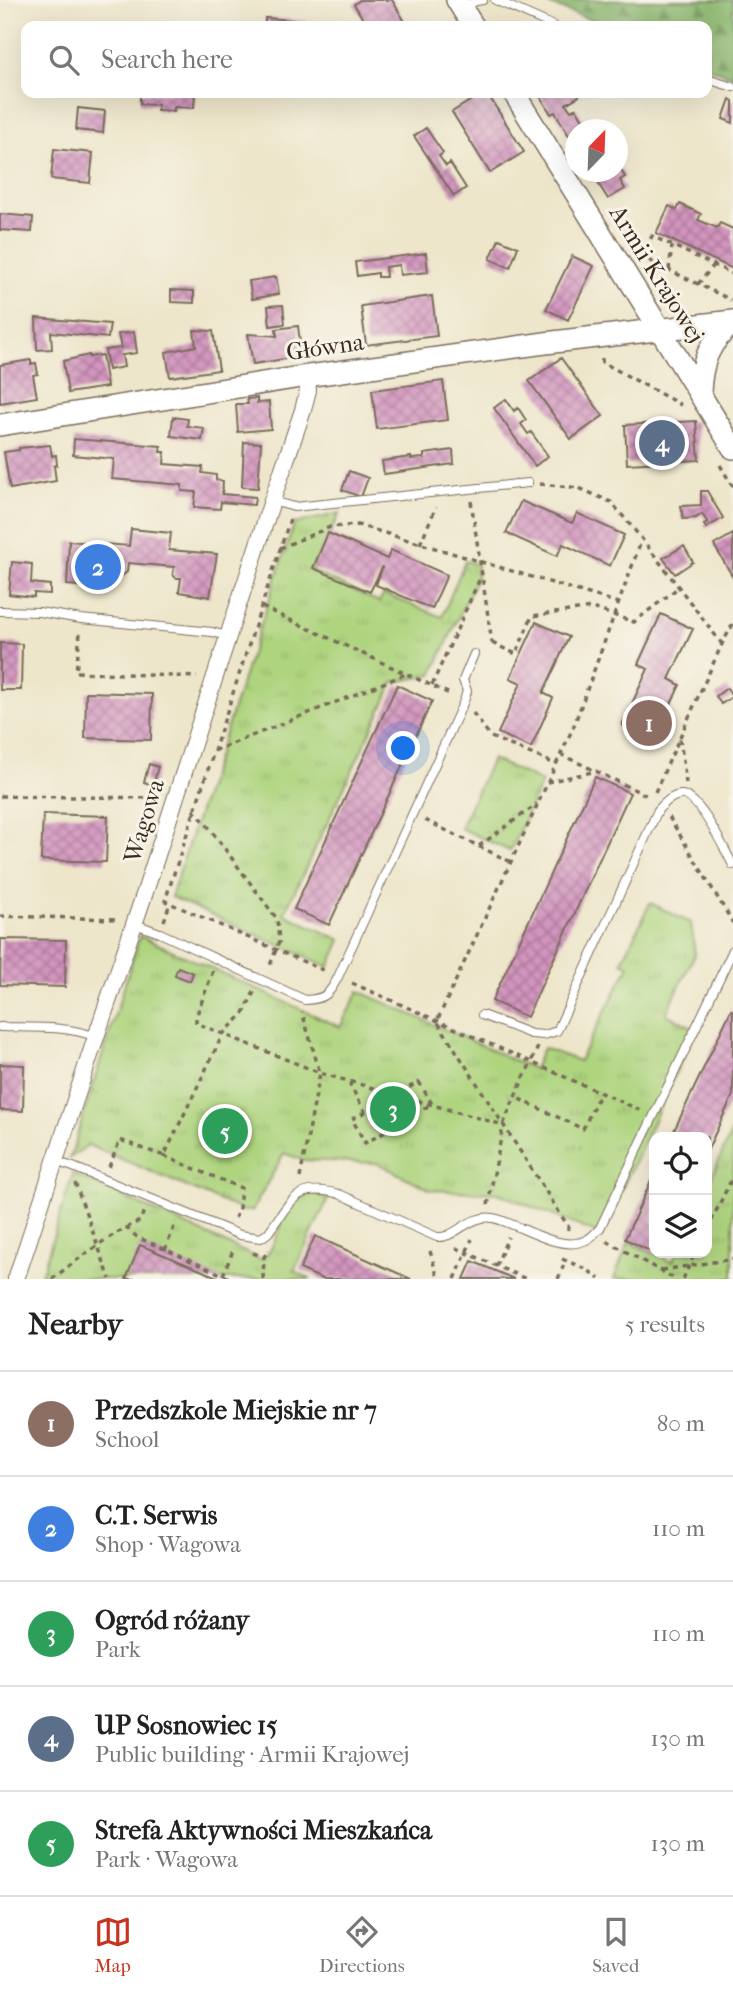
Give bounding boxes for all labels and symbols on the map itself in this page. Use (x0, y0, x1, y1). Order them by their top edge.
north arrow (565, 119, 628, 182)
street label: Armii Krajowej (603, 199, 710, 348)
street label: Główna (284, 328, 366, 366)
pin: 4 (639, 417, 685, 469)
pin: 2 (75, 541, 121, 593)
pin: 1 (626, 697, 672, 749)
your location (386, 731, 420, 765)
street label: Wagowa (118, 775, 170, 867)
pin: 3 (370, 1083, 416, 1135)
pin: 5 (202, 1105, 248, 1157)

